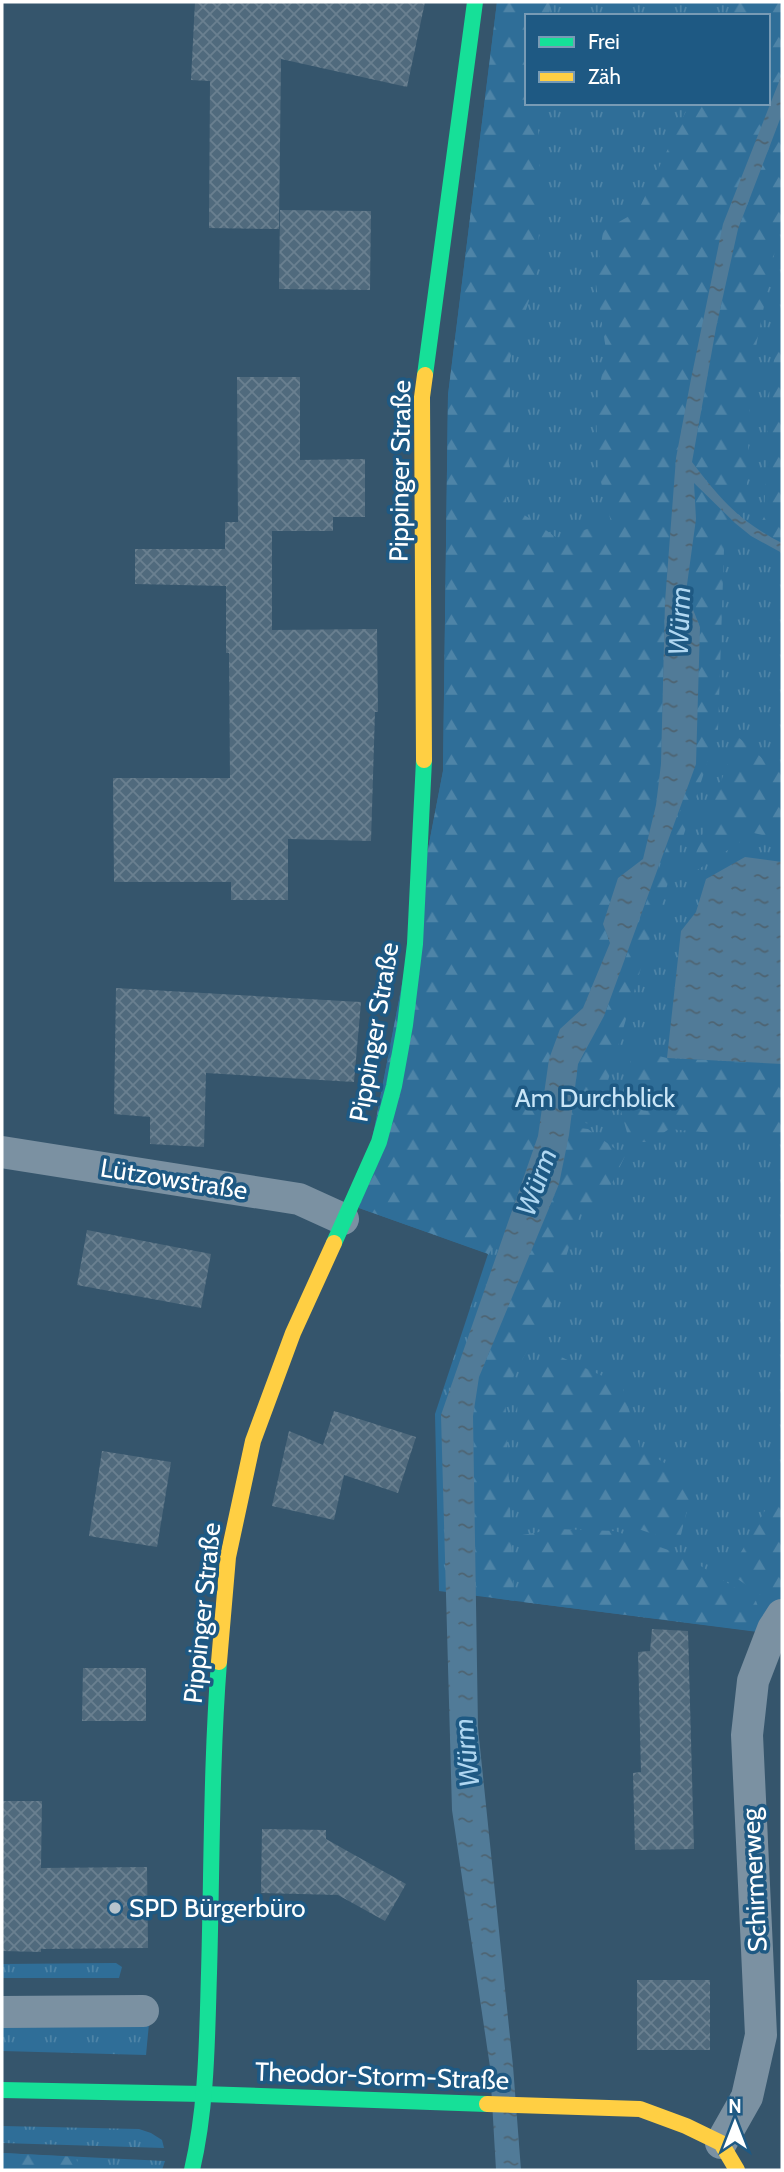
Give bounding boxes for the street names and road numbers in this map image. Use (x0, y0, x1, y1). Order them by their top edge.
street label: Pippinger Straße (382, 380, 418, 562)
street label: Pippinger Straße (342, 940, 406, 1124)
street label: Lützowstraße (98, 1152, 250, 1206)
street label: Pippinger Straße (177, 1521, 227, 1705)
street label: Schirmerweg (734, 1806, 774, 1953)
street label: Theodor-Storm-Straße (254, 2056, 510, 2096)

